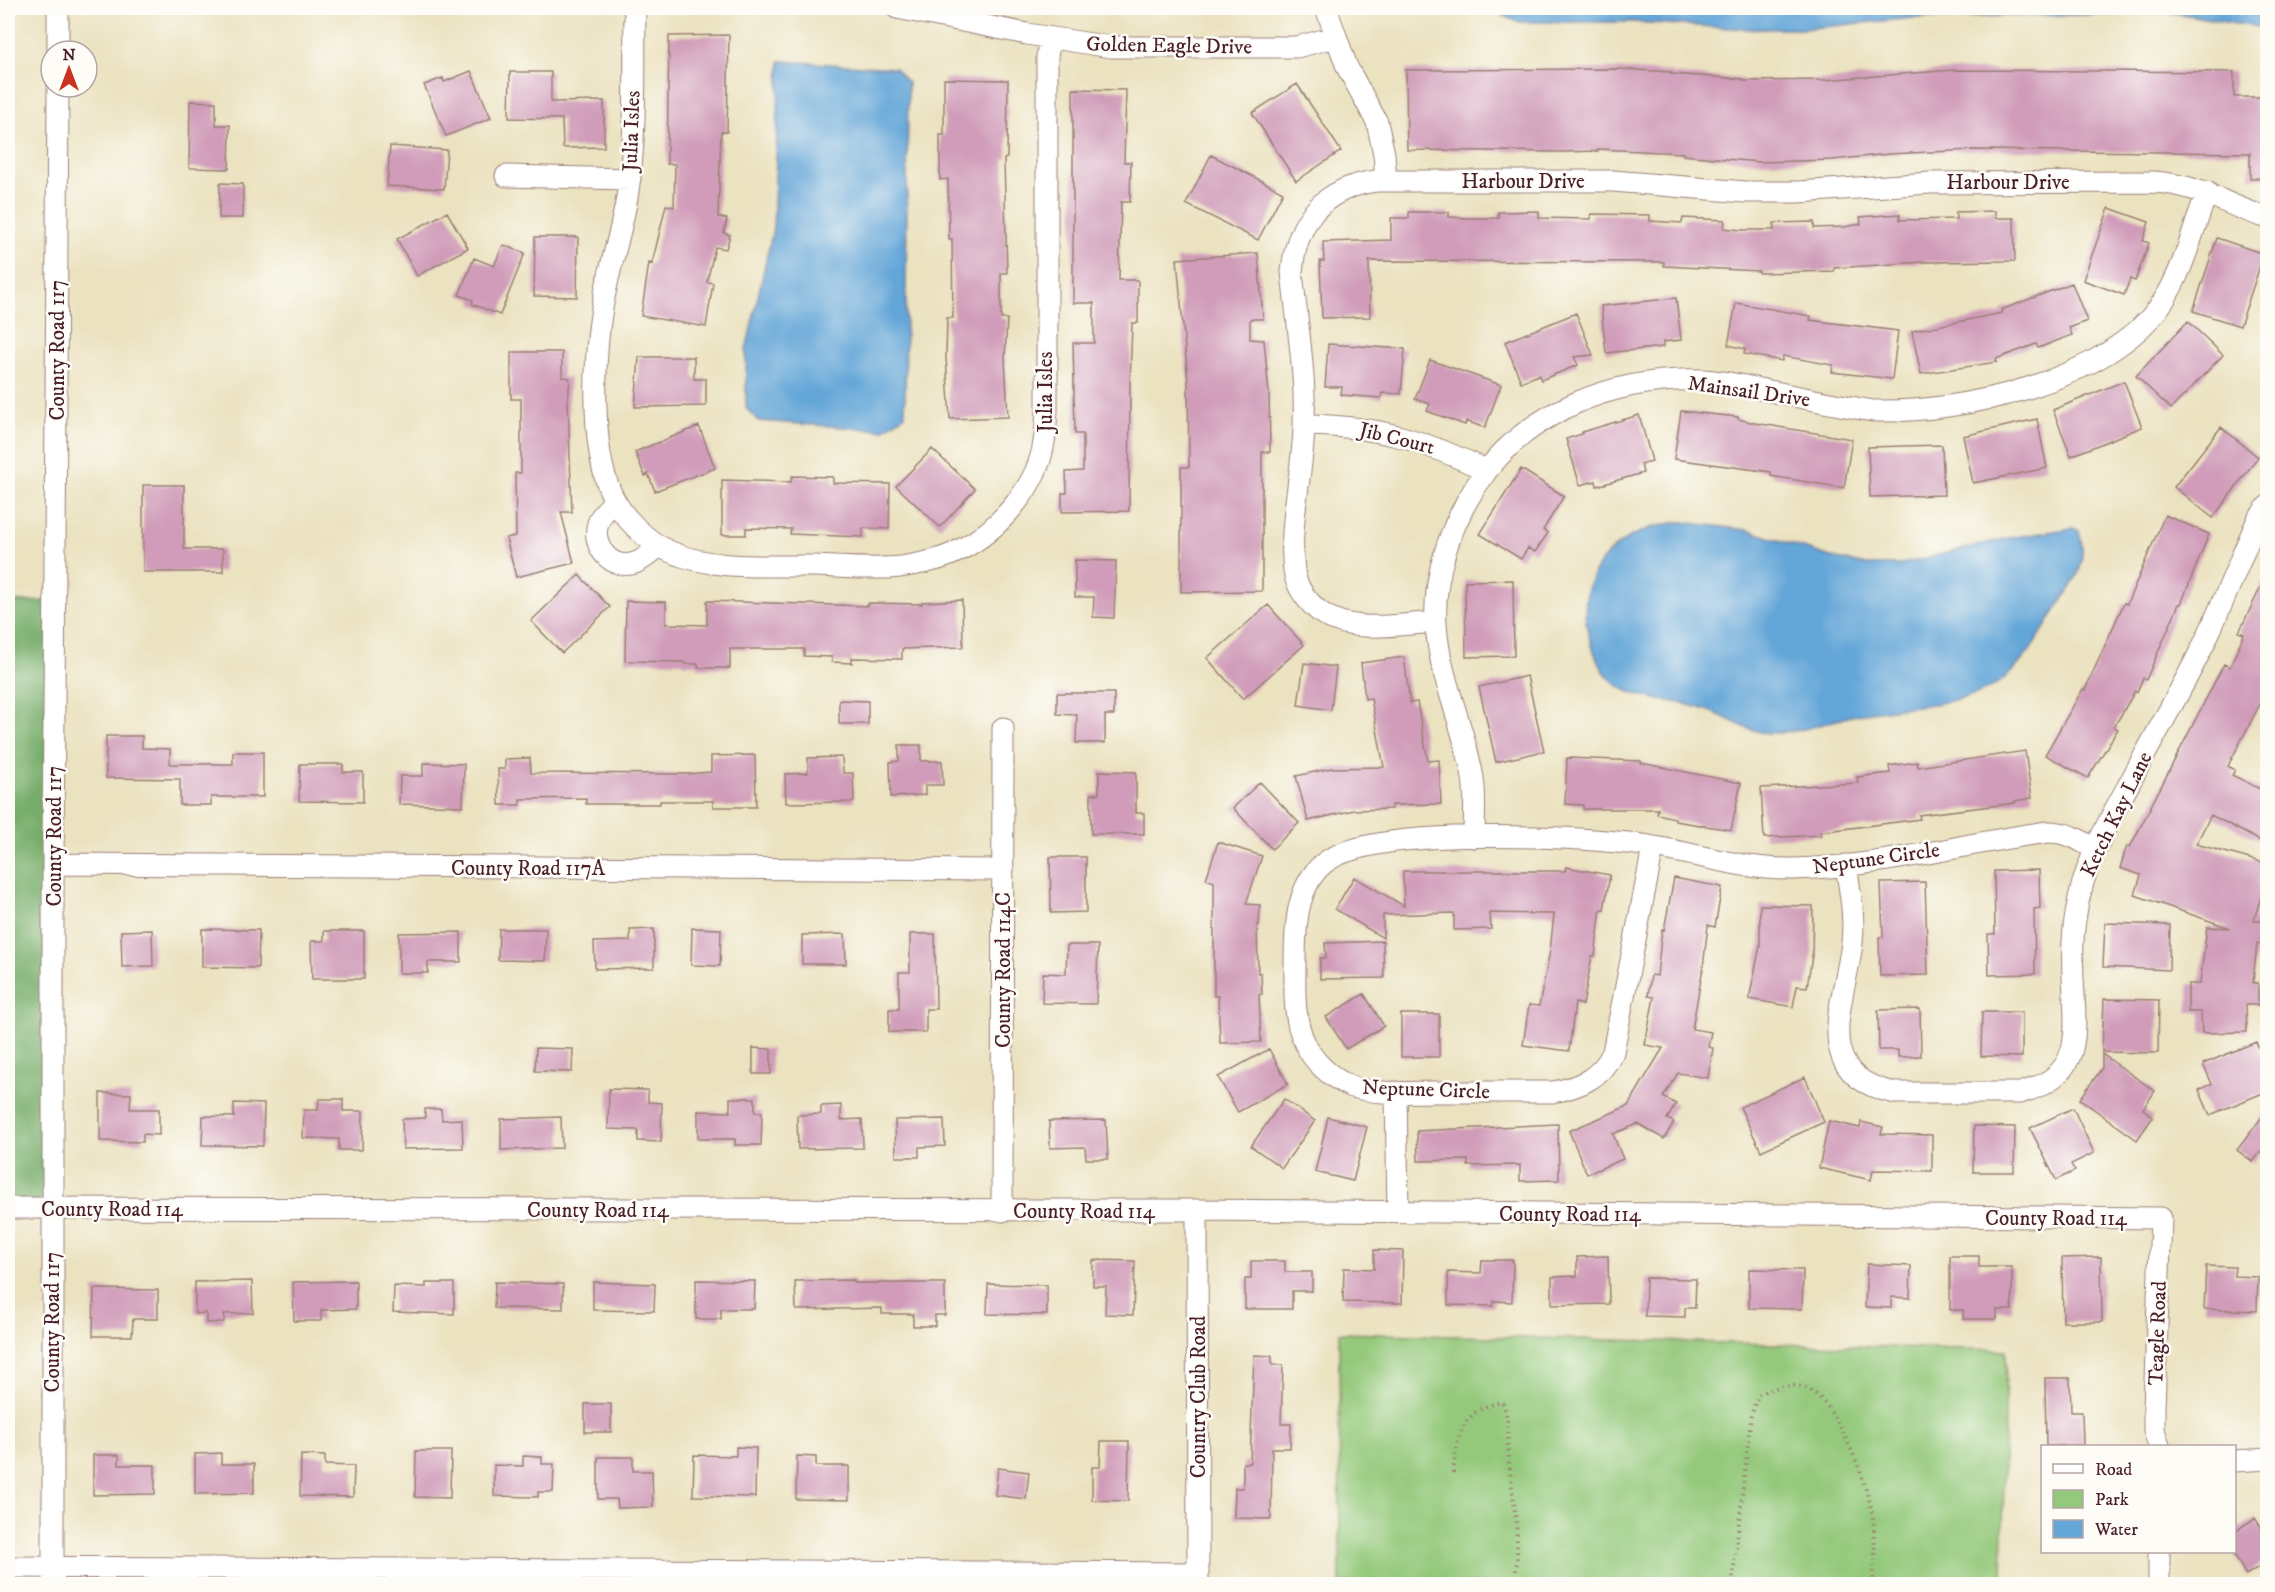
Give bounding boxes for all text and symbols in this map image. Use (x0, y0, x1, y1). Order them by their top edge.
street label: Golden Eagle Drive (1086, 32, 1252, 60)
north arrow (39, 39, 99, 99)
text: N (62, 45, 76, 65)
street label: Julia Isles (618, 90, 646, 174)
street label: Harbour Drive (1461, 169, 1585, 195)
street label: Harbour Drive (1946, 170, 2070, 196)
street label: County Road 117 (45, 280, 71, 420)
street label: Julia Isles (1033, 352, 1059, 434)
street label: Mainsail Drive (1686, 371, 1812, 413)
street label: Jib Court (1355, 417, 1437, 461)
street label: Ketch Kay Lane (2075, 747, 2159, 881)
street label: County Road 117 (42, 766, 68, 906)
street label: Neptune Circle (1811, 837, 1942, 881)
street label: County Road 117A (451, 856, 606, 882)
street label: County Road 114C (991, 892, 1017, 1048)
street label: Neptune Circle (1362, 1075, 1491, 1105)
street label: County Road 114 (41, 1197, 184, 1223)
street label: County Road 114 (527, 1198, 670, 1224)
street label: County Road 114 (1013, 1199, 1156, 1225)
street label: County Road 114 (1499, 1202, 1642, 1228)
street label: County Road 114 (1985, 1206, 2128, 1232)
street label: County Road 117 (40, 1252, 66, 1392)
street label: Teagle Road (2143, 1280, 2173, 1386)
street label: Country Club Road (1186, 1315, 1212, 1478)
legend (2041, 1445, 2236, 1553)
text: Road (2095, 1459, 2132, 1481)
text: Park (2095, 1489, 2129, 1511)
text: Water (2094, 1519, 2138, 1541)

